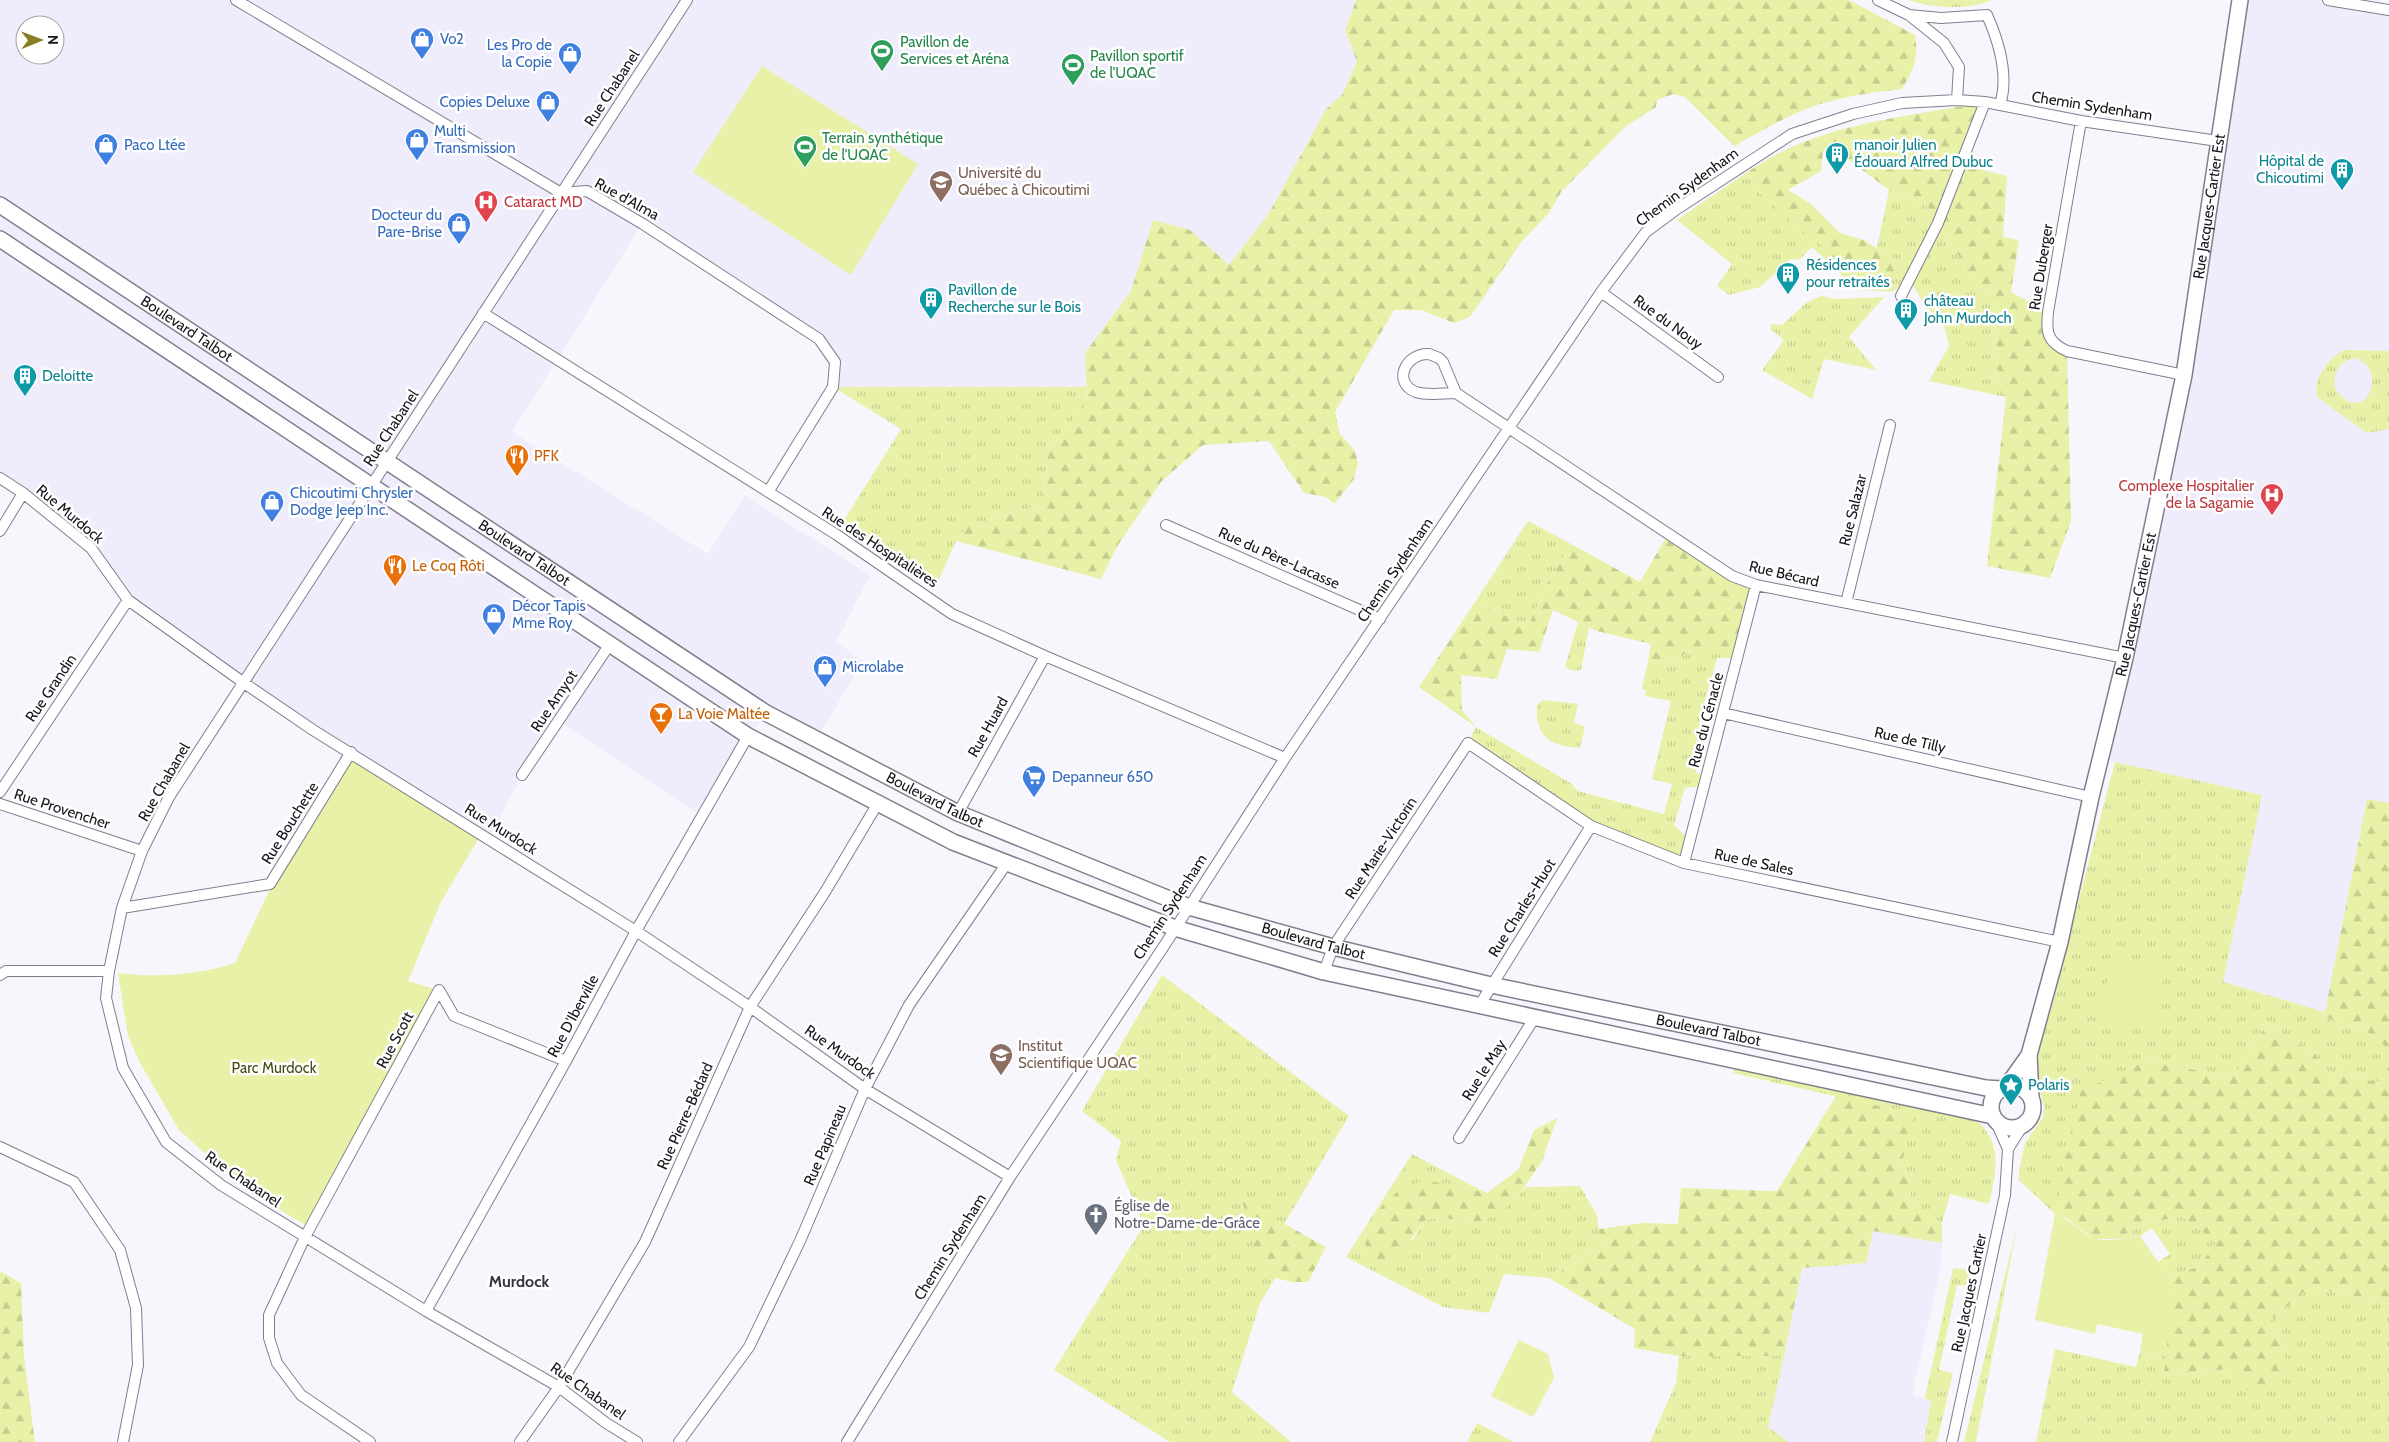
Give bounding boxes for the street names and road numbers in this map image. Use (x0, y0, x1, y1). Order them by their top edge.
street label: Rue Chabanel (581, 46, 644, 130)
street label: Chemin Sydenham (2030, 88, 2154, 124)
street label: Rue Jacques-Cartier Est (2189, 133, 2229, 280)
street label: Chemin Sydenham (1632, 144, 1742, 230)
street label: Rue d'Alma (592, 174, 663, 224)
street label: Rue Duberger (2025, 222, 2057, 311)
street label: Rue du Nouy (1630, 291, 1707, 353)
street label: Boulevard Talbot (137, 292, 236, 366)
street label: Rue Chabanel (360, 386, 423, 470)
street label: Rue Salazar (1835, 472, 1871, 548)
street label: Rue Murdock (33, 481, 108, 548)
street label: Rue des Hospitalières (819, 503, 941, 591)
street label: Chemin Sydenham (1353, 514, 1437, 626)
street label: Boulevard Talbot (475, 516, 573, 590)
street label: Rue du Père-Lacasse (1216, 523, 1343, 593)
street label: Rue Jacques-Cartier Est (2112, 531, 2160, 679)
street label: Rue Bécard (1747, 557, 1821, 591)
street label: Rue Grandin (22, 651, 80, 725)
street label: Rue Amyot (527, 667, 581, 735)
street label: Rue du Cénacle (1685, 670, 1727, 769)
street label: Rue Huard (964, 694, 1012, 760)
street label: Rue de Tilly (1873, 723, 1948, 757)
street label: Rue Chabanel (134, 739, 194, 824)
street label: Boulevard Talbot (883, 768, 986, 831)
street label: Rue Bouchette (258, 778, 322, 867)
street label: Rue Provencher (12, 785, 112, 833)
street label: Rue Marie-Victorin (1341, 794, 1421, 902)
street label: Rue Murdock (461, 800, 541, 859)
street label: Rue de Sales (1713, 845, 1795, 879)
street label: Chemin Sydenham (1129, 851, 1211, 963)
street label: Rue Charles-Huot (1485, 856, 1559, 960)
street label: Boulevard Talbot (1260, 919, 1367, 963)
street label: Rue D'Iberville (544, 971, 602, 1060)
street label: Rue Scott (373, 1009, 417, 1071)
street label: Boulevard Talbot (1654, 1011, 1762, 1050)
street label: Rue Murdock (801, 1021, 879, 1083)
street label: Rue le May (1458, 1036, 1510, 1104)
street label: Rue Pierre-Bédard (653, 1060, 717, 1172)
street label: Rue Papineau (800, 1102, 850, 1188)
street label: Rue Chabanel (202, 1147, 285, 1211)
street label: Chemin Sydenham (910, 1191, 990, 1303)
street label: Rue Jacques Cartier (1948, 1232, 1990, 1354)
street label: Rue Chabanel (547, 1359, 629, 1424)

